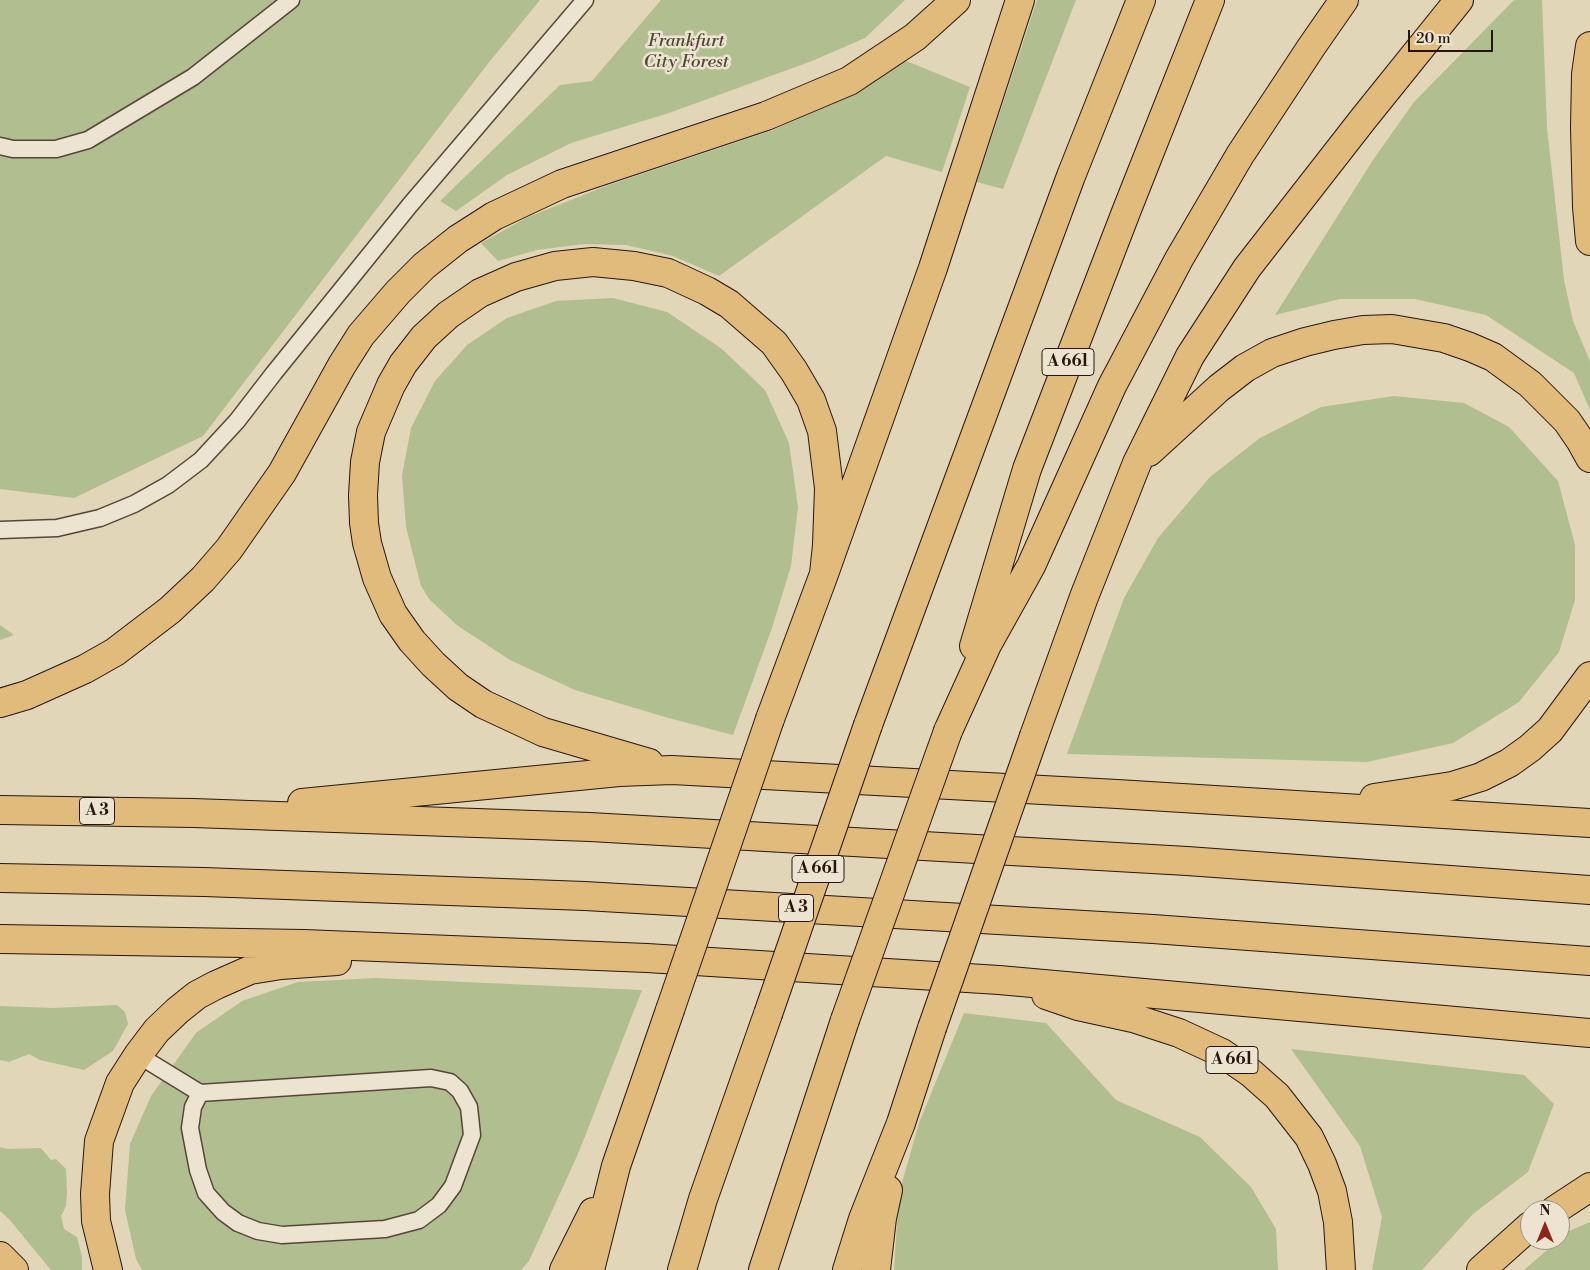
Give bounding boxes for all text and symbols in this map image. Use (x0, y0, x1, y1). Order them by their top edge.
scale bar (1410, 20, 1495, 52)
text: 20 m (1416, 29, 1451, 48)
park label: Frankfurt City Forest (643, 31, 729, 74)
road number: A 661 (1042, 348, 1094, 376)
road number: A 3 (80, 798, 114, 824)
road number: A 661 (792, 856, 844, 882)
road number: A 3 (778, 894, 814, 921)
road number: A 661 (1206, 1046, 1258, 1074)
north arrow (1520, 1200, 1570, 1250)
text: N (1539, 1202, 1551, 1220)

